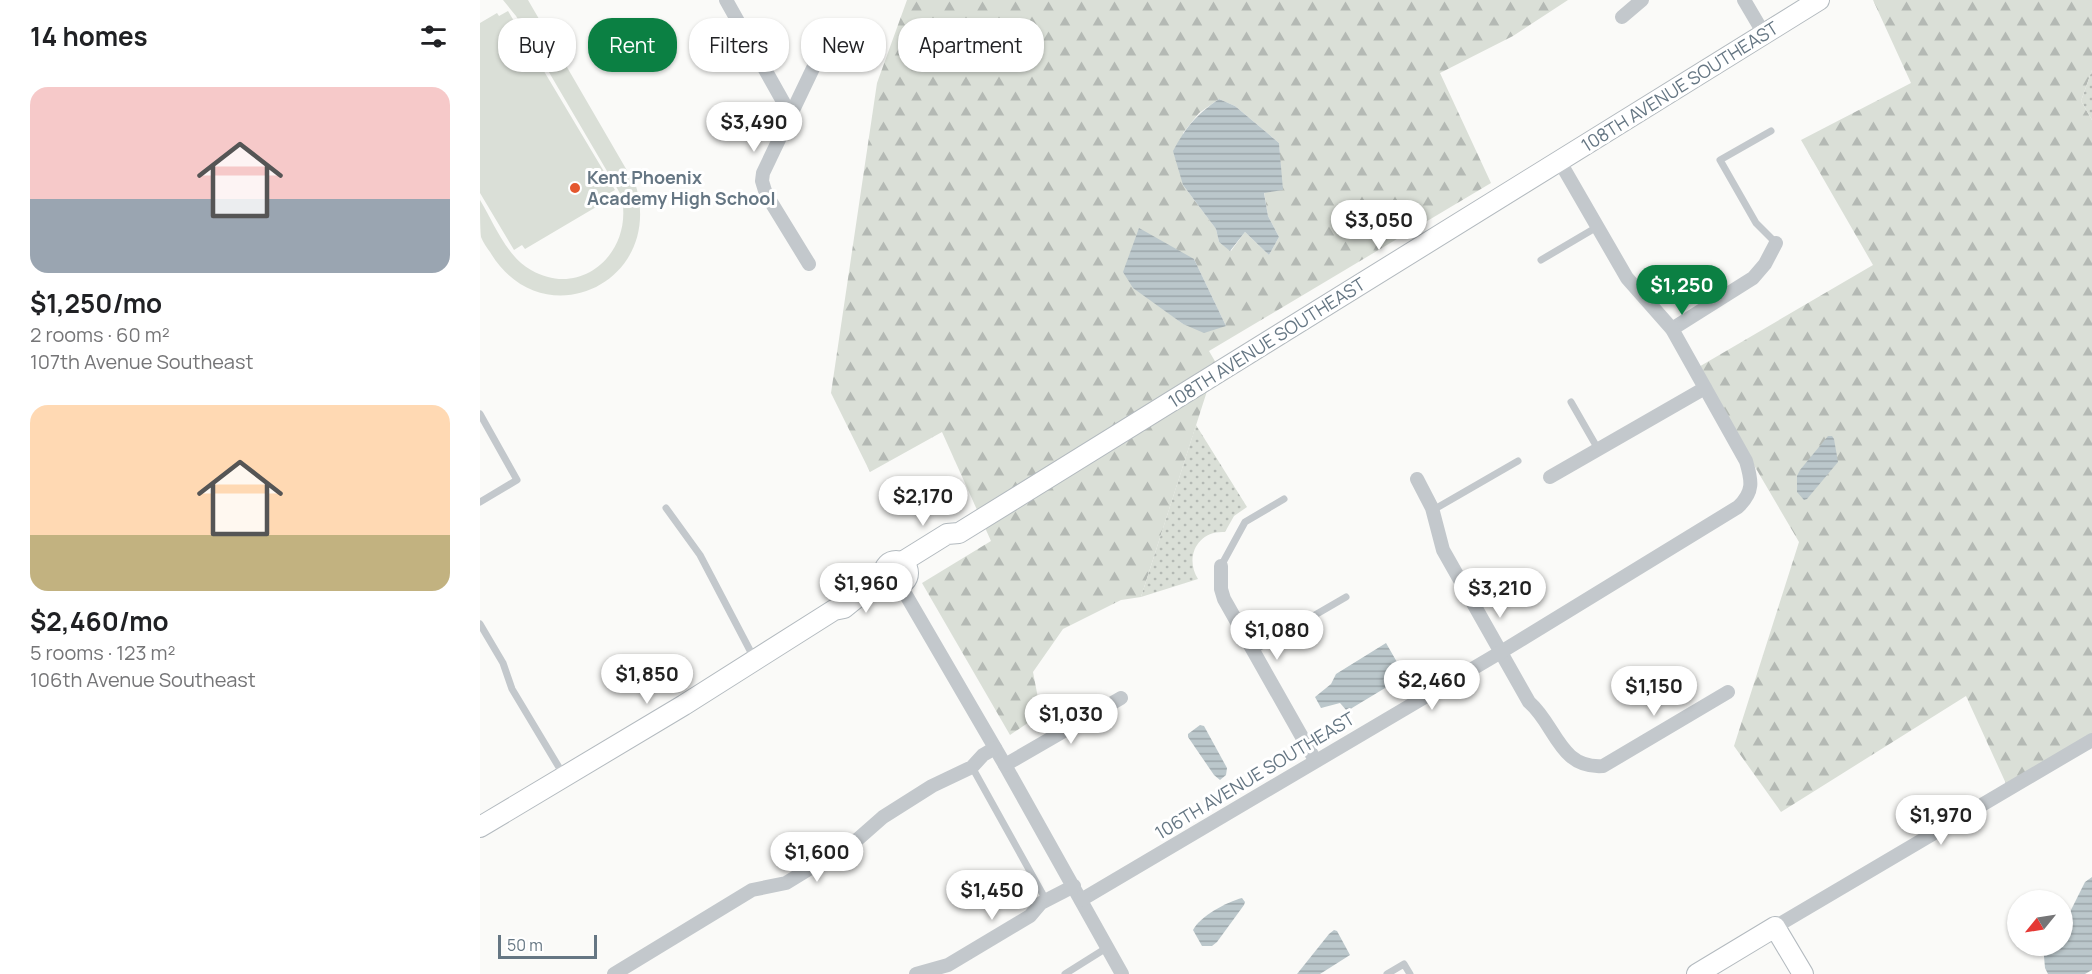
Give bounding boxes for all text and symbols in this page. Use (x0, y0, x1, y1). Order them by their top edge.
street label: 108TH AVENUE SOUTHEAST (1576, 15, 1783, 157)
text: 14 homes (30, 18, 148, 54)
chip: Buy (498, 18, 576, 72)
chip: Rent (588, 18, 677, 72)
chip: Filters (689, 18, 789, 72)
chip: New (801, 18, 886, 72)
chip: Apartment (898, 18, 1044, 72)
icon: filters (417, 20, 450, 53)
pin: $3,490 (705, 102, 803, 153)
text: $3,490 (720, 108, 788, 135)
icon: home (186, 126, 294, 234)
place label: Kent Phoenix Academy High School (587, 165, 776, 210)
marker: Kent Phoenix Academy High School (568, 181, 582, 195)
pin: $3,050 (1330, 200, 1428, 251)
text: $3,050 (1345, 206, 1413, 233)
pin: $1,250 (1633, 265, 1731, 316)
street label: 108TH AVENUE SOUTHEAST (1163, 271, 1370, 413)
text: $1,250 (1650, 271, 1714, 298)
text: $1,250/mo (30, 285, 162, 321)
text: 2 rooms · 60 m² (30, 321, 170, 348)
text: 107th Avenue Southeast (30, 348, 253, 375)
icon: home (186, 444, 294, 552)
pin: $2,170 (874, 476, 972, 527)
text: $2,170 (893, 482, 953, 509)
pin: $1,960 (817, 563, 915, 614)
pin: $3,210 (1451, 568, 1549, 619)
text: $1,960 (834, 569, 898, 596)
text: $3,210 (1468, 574, 1532, 601)
text: $2,460/mo (30, 603, 169, 639)
pin: $1,080 (1228, 610, 1326, 661)
text: $1,080 (1244, 616, 1310, 643)
text: 5 rooms · 123 m² (30, 639, 175, 666)
pin: $1,850 (598, 654, 696, 705)
text: $1,850 (615, 660, 679, 687)
pin: $2,460 (1383, 660, 1481, 711)
text: 106th Avenue Southeast (30, 666, 256, 693)
text: $2,460 (1398, 666, 1466, 693)
pin: $1,150 (1605, 666, 1703, 717)
text: $1,150 (1625, 672, 1683, 699)
pin: $1,030 (1022, 694, 1120, 745)
text: $1,030 (1039, 700, 1103, 727)
street label: 106TH AVENUE SOUTHEAST (1150, 706, 1359, 844)
pin: $1,970 (1892, 795, 1990, 846)
text: $1,970 (1910, 801, 1972, 828)
pin: $1,600 (768, 832, 866, 883)
text: $1,600 (784, 838, 850, 865)
pin: $1,450 (943, 870, 1041, 921)
text: $1,450 (960, 876, 1024, 903)
north arrow (2007, 890, 2073, 956)
map controls (2007, 890, 2073, 956)
scale bar (498, 932, 597, 960)
text: 50 m (507, 934, 543, 956)

